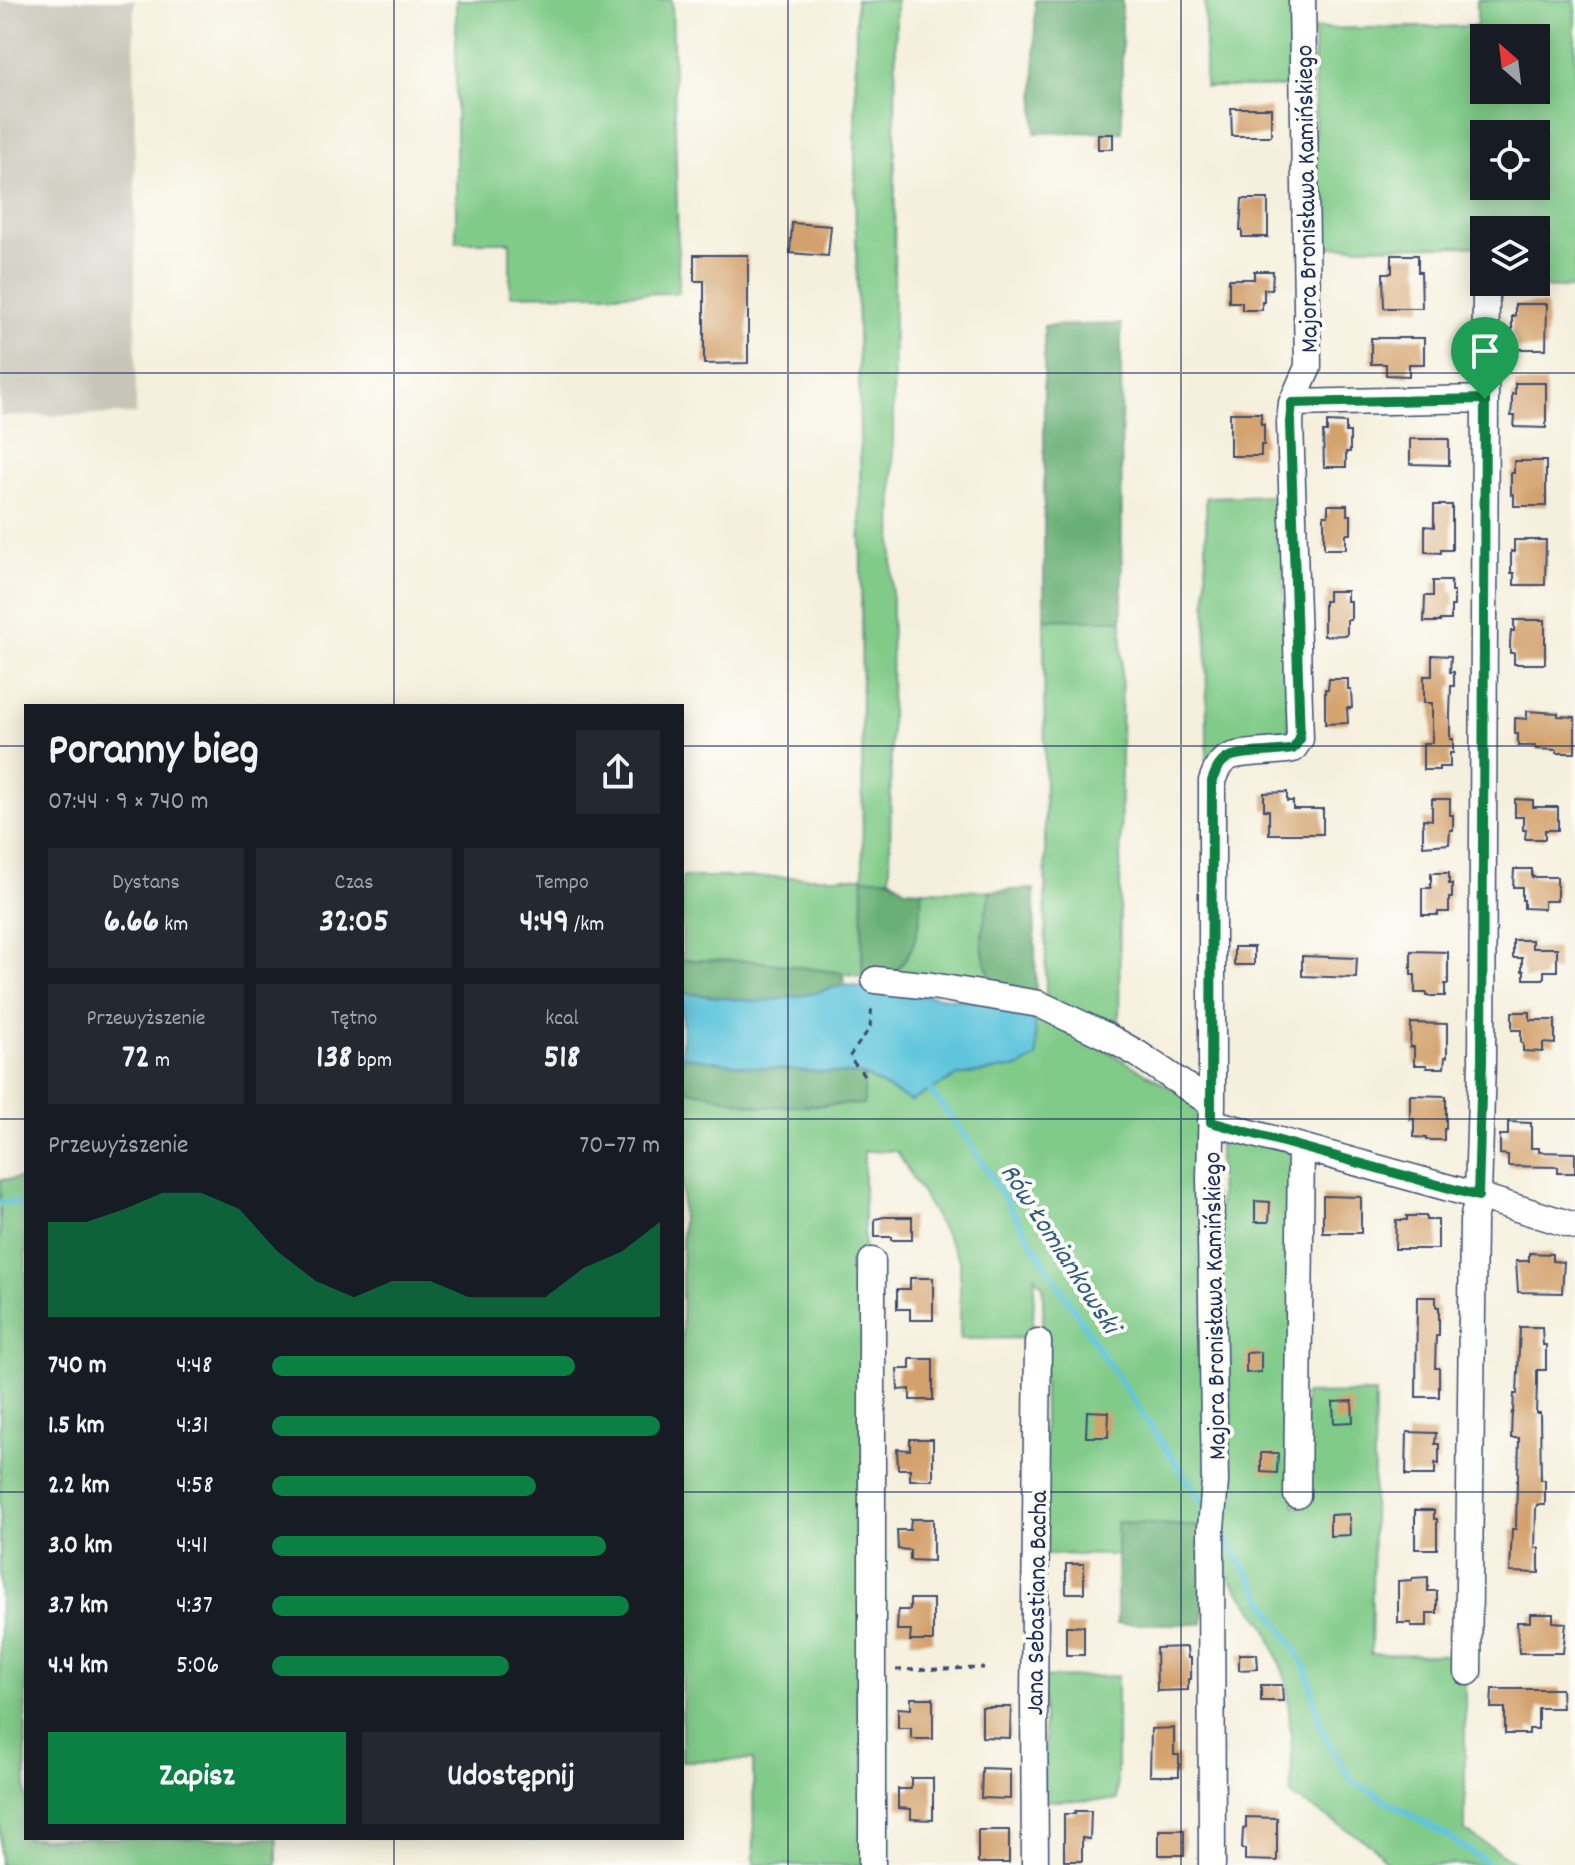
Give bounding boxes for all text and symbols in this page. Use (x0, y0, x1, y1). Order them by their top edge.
north arrow (1470, 24, 1550, 104)
map controls (1470, 24, 1550, 296)
street label: Majora Bronisława Kamińskiego (1287, 45, 1330, 353)
button: locate (1470, 120, 1550, 200)
button: layers (1470, 216, 1550, 296)
pin (1451, 317, 1519, 399)
icon: arrive (1463, 329, 1507, 373)
text: Poranny bieg (48, 722, 259, 785)
button: share (576, 730, 660, 814)
text: 07:44 · 9 × 740 m (48, 784, 209, 821)
text: Dystans (112, 868, 180, 899)
text: Czas (335, 868, 373, 899)
text: Tempo (535, 868, 589, 899)
text: 6.66 (104, 899, 159, 948)
text: 32:05 (319, 899, 389, 948)
text: 4:49 (520, 899, 569, 948)
text: km (159, 910, 188, 941)
text: /km (569, 910, 604, 941)
text: Przewyższenie (87, 1004, 205, 1035)
text: Tętno (331, 1004, 377, 1035)
text: kcal (545, 1004, 579, 1035)
text: 72 (122, 1035, 150, 1084)
text: 138 (316, 1035, 352, 1084)
text: 518 (544, 1035, 580, 1084)
text: m (150, 1046, 170, 1077)
text: bpm (352, 1046, 392, 1077)
text: Przewyższenie (48, 1128, 188, 1165)
text: 70–77 m (579, 1128, 660, 1165)
street label: Majora Bronisława Kamińskiego (1195, 1152, 1238, 1460)
water label: Rów Łomiankowski (988, 1157, 1130, 1346)
text: 740 m (48, 1348, 107, 1385)
text: 4:48 (176, 1348, 212, 1385)
text: 1.5 km (48, 1408, 105, 1445)
text: 4:31 (176, 1408, 208, 1445)
text: 2.2 km (48, 1468, 110, 1505)
text: 4:58 (176, 1468, 214, 1505)
street label: Jana Sebastiana Bacha (1018, 1490, 1059, 1716)
text: 3.0 km (48, 1528, 113, 1565)
text: 4:41 (176, 1528, 208, 1565)
text: 3.7 km (48, 1588, 108, 1625)
text: 4:37 (176, 1588, 213, 1625)
text: 4.4 km (48, 1648, 108, 1685)
text: 5:06 (176, 1648, 219, 1685)
button: Zapisz (48, 1732, 346, 1824)
button: Udostępnij (362, 1732, 660, 1824)

